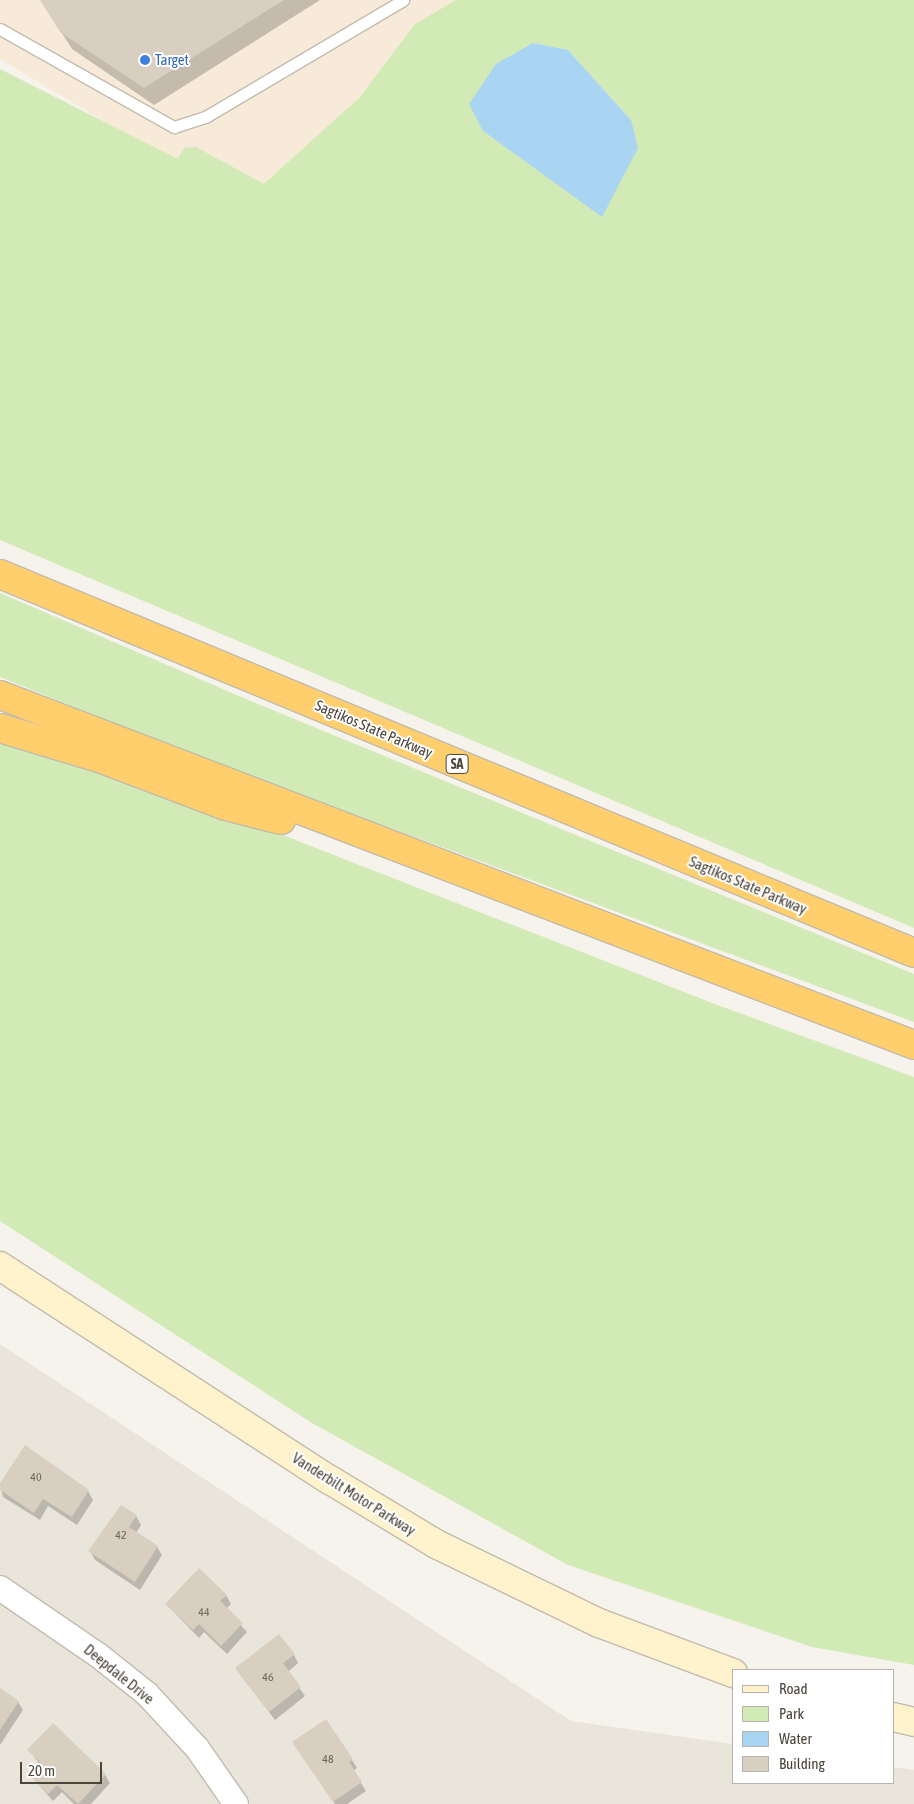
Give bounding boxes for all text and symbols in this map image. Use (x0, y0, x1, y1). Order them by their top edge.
place label: Target (155, 51, 189, 69)
marker: Target (139, 54, 151, 66)
street label: Sagtikos State Parkway (313, 696, 435, 762)
road number: SA (444, 752, 470, 776)
street label: Sagtikos State Parkway (687, 852, 809, 918)
street label: Vanderbilt Motor Parkway (289, 1449, 419, 1539)
house number: 40 (30, 1471, 42, 1485)
house number: 42 (115, 1529, 127, 1543)
house number: 44 (198, 1606, 210, 1620)
street label: Deepdale Drive (80, 1640, 158, 1708)
legend (732, 1669, 894, 1784)
house number: 46 (262, 1671, 274, 1685)
text: Road (779, 1680, 808, 1697)
text: Park (779, 1705, 804, 1722)
text: Water (779, 1730, 812, 1747)
scale bar (22, 1752, 105, 1784)
house number: 48 (322, 1753, 334, 1767)
text: Building (779, 1755, 825, 1772)
text: 20 m (28, 1762, 55, 1779)

